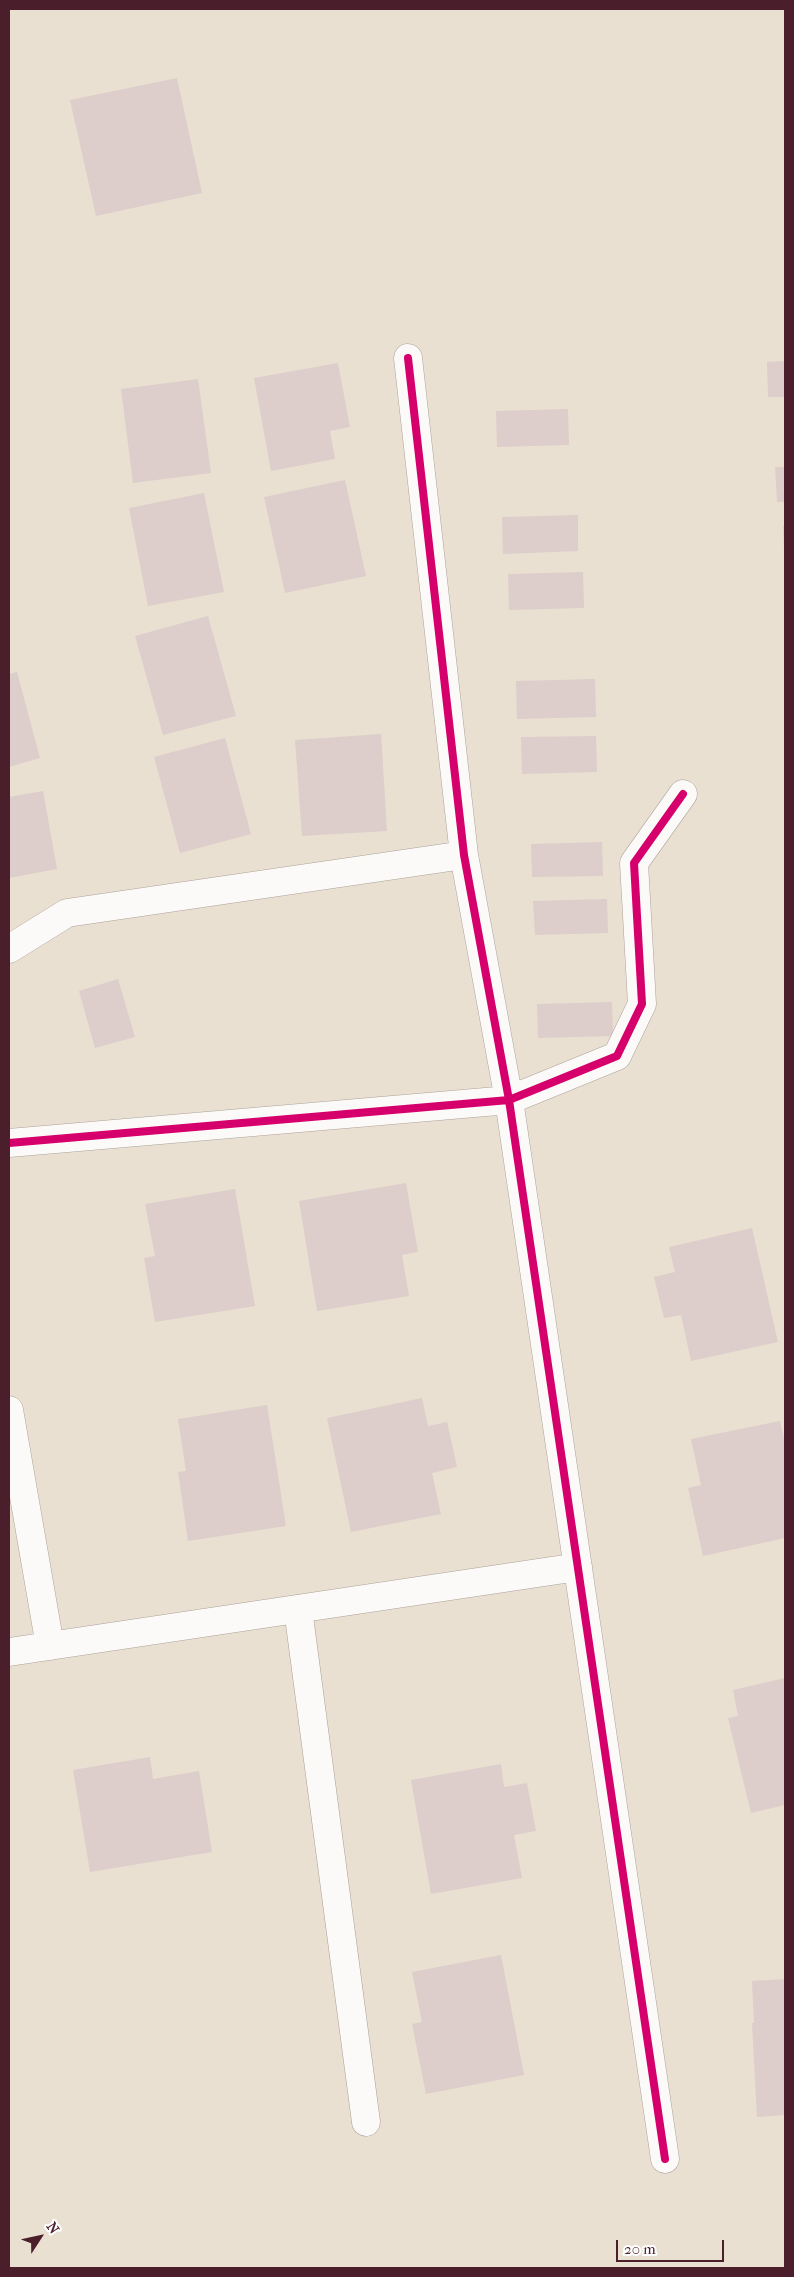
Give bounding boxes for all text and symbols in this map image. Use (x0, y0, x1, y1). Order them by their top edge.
north arrow (15, 2212, 65, 2262)
text: N (43, 2219, 63, 2237)
scale bar (619, 2230, 726, 2262)
text: 20 m (624, 2240, 656, 2258)

